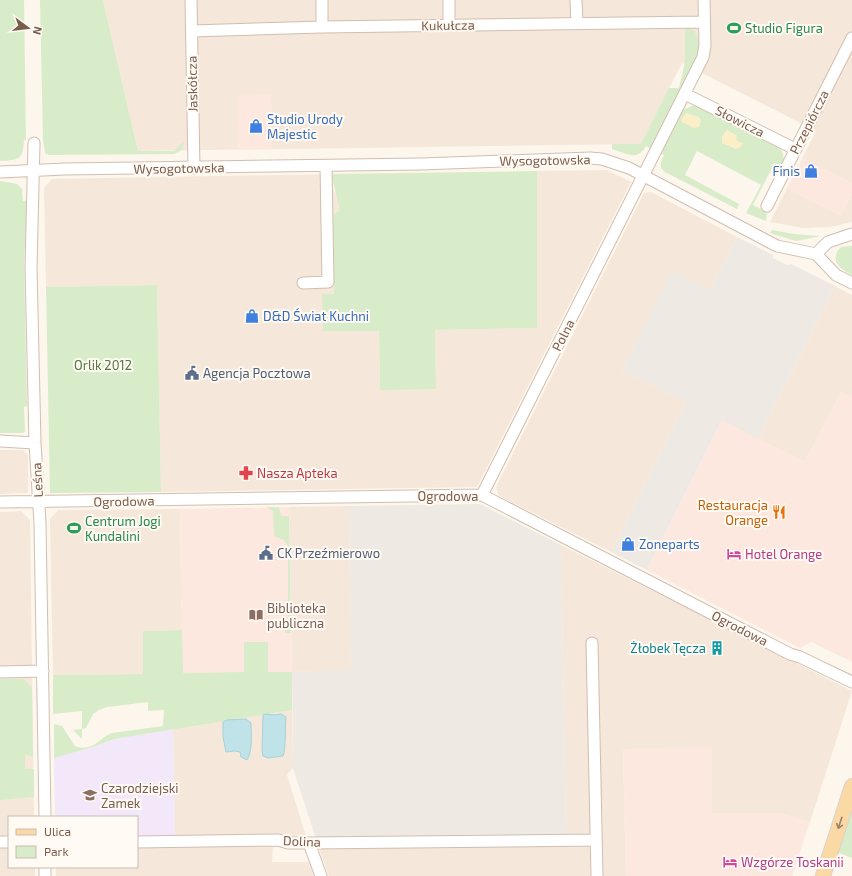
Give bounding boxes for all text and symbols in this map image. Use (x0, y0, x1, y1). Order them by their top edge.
north arrow (8, 8, 48, 48)
street label: Kukułcza (421, 17, 475, 33)
sports icon: Studio Figura (726, 20, 742, 36)
place label: Studio Figura (745, 20, 823, 36)
text: N (31, 25, 45, 36)
street label: Jaskółcza (184, 56, 200, 112)
street label: Przepiórcza (786, 87, 832, 157)
street label: Słowicza (713, 102, 767, 140)
place label: Studio Urody Majestic (267, 111, 343, 142)
shop icon: Studio Urody Majestic (248, 118, 264, 134)
street label: Wysogotowska (499, 151, 591, 169)
street label: Wysogotowska (133, 159, 225, 177)
place label: Finis (772, 163, 800, 179)
shop icon: Finis (803, 163, 819, 179)
place label: D&D Świat Kuchni (263, 307, 369, 324)
shop icon: D&D Świat Kuchni (244, 308, 260, 324)
street label: Polna (548, 316, 578, 354)
park label: Orlik 2012 (74, 357, 132, 373)
public building icon: Agencja Pocztowa (184, 365, 200, 381)
place label: Agencja Pocztowa (203, 365, 311, 381)
street label: Leśna (28, 462, 46, 498)
pharmacy icon: Nasza Apteka (238, 465, 254, 481)
place label: Nasza Apteka (257, 465, 338, 481)
street label: Ogrodowa (418, 488, 478, 504)
street label: Ogrodowa (93, 492, 155, 510)
place label: Restauracja Orange (698, 497, 768, 528)
restaurant icon: Restauracja Orange (771, 504, 787, 520)
place label: Centrum Jogi Kundalini (85, 513, 161, 544)
sports icon: Centrum Jogi Kundalini (66, 520, 82, 536)
shop icon: Zoneparts (620, 536, 636, 552)
place label: Zoneparts (639, 536, 700, 552)
public building icon: CK Przeźmierowo (258, 545, 274, 561)
place label: CK Przeźmierowo (277, 545, 380, 561)
hotel icon: Hotel Orange (726, 546, 742, 562)
place label: Hotel Orange (745, 546, 822, 562)
place label: Biblioteka publiczna (267, 600, 326, 631)
library icon: Biblioteka publiczna (248, 607, 264, 623)
street label: Ogrodowa (709, 607, 771, 649)
place label: Żłobek Tęcza (630, 640, 706, 656)
building icon: Żłobek Tęcza (709, 640, 725, 656)
place label: Czarodziejski Zamek (101, 780, 179, 811)
school or university icon: Czarodziejski Zamek (82, 787, 98, 803)
legend (8, 816, 138, 868)
one-way arrow (836, 816, 843, 829)
text: Ulica (44, 824, 71, 838)
street label: Dolina (283, 832, 321, 850)
text: Park (44, 844, 69, 858)
hotel icon: Wzgórze Toskanii (722, 854, 738, 870)
place label: Wzgórze Toskanii (741, 854, 844, 870)

